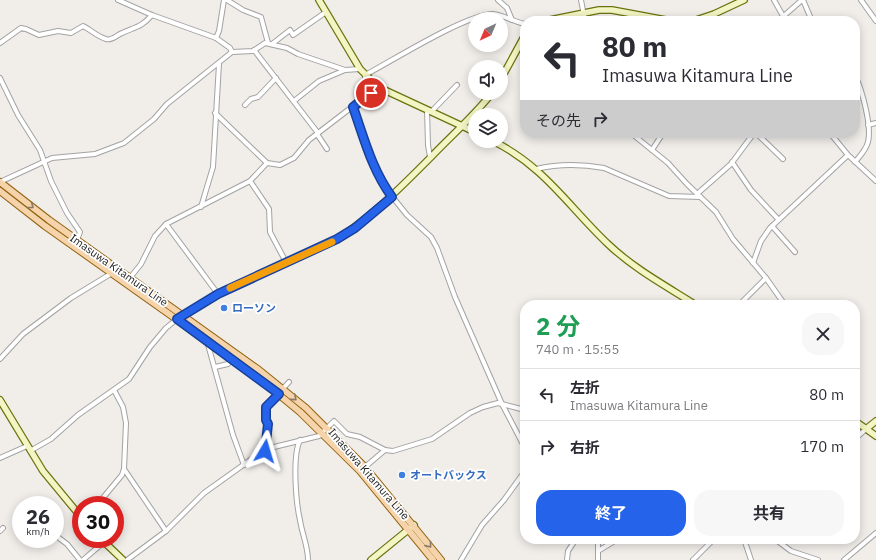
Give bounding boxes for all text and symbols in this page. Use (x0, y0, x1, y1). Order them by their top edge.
north arrow (468, 12, 508, 52)
map controls (468, 12, 508, 148)
text: 80 m (602, 28, 667, 65)
icon: left (536, 32, 588, 84)
button: sound (468, 60, 508, 100)
text: Imasuwa Kitamura Line (602, 64, 793, 87)
pin (354, 76, 388, 110)
icon: arrive (360, 82, 382, 104)
button: layers (468, 108, 508, 148)
icon: right (589, 108, 611, 130)
text: その先 (536, 111, 581, 130)
one-way arrow (26, 202, 33, 209)
street label: Imasuwa Kitamura Line (67, 231, 171, 309)
place label: ローソン (232, 301, 276, 315)
marker: ローソン (219, 303, 229, 313)
text: 2 分 (536, 310, 580, 342)
button: close (802, 313, 844, 355)
text: 740 m · 15:55 (536, 341, 619, 358)
text: 左折 (570, 378, 600, 397)
icon: left (536, 384, 558, 406)
text: 80 m (809, 385, 844, 404)
one-way arrow (290, 393, 297, 400)
text: Imasuwa Kitamura Line (570, 397, 708, 414)
street label: Imasuwa Kitamura Line (325, 425, 413, 523)
position arrow (244, 430, 286, 472)
icon: right (536, 436, 558, 458)
text: 170 m (800, 437, 844, 456)
text: 右折 (570, 438, 600, 457)
place label: オートバックス (410, 468, 487, 482)
marker: オートバックス (397, 470, 407, 480)
button: 終了 (536, 490, 686, 536)
button: 共有 (694, 490, 844, 536)
speed limit sign: 30 (72, 496, 124, 548)
text: 26 (26, 503, 50, 530)
text: km/h (26, 525, 50, 538)
one-way arrow (425, 540, 432, 547)

